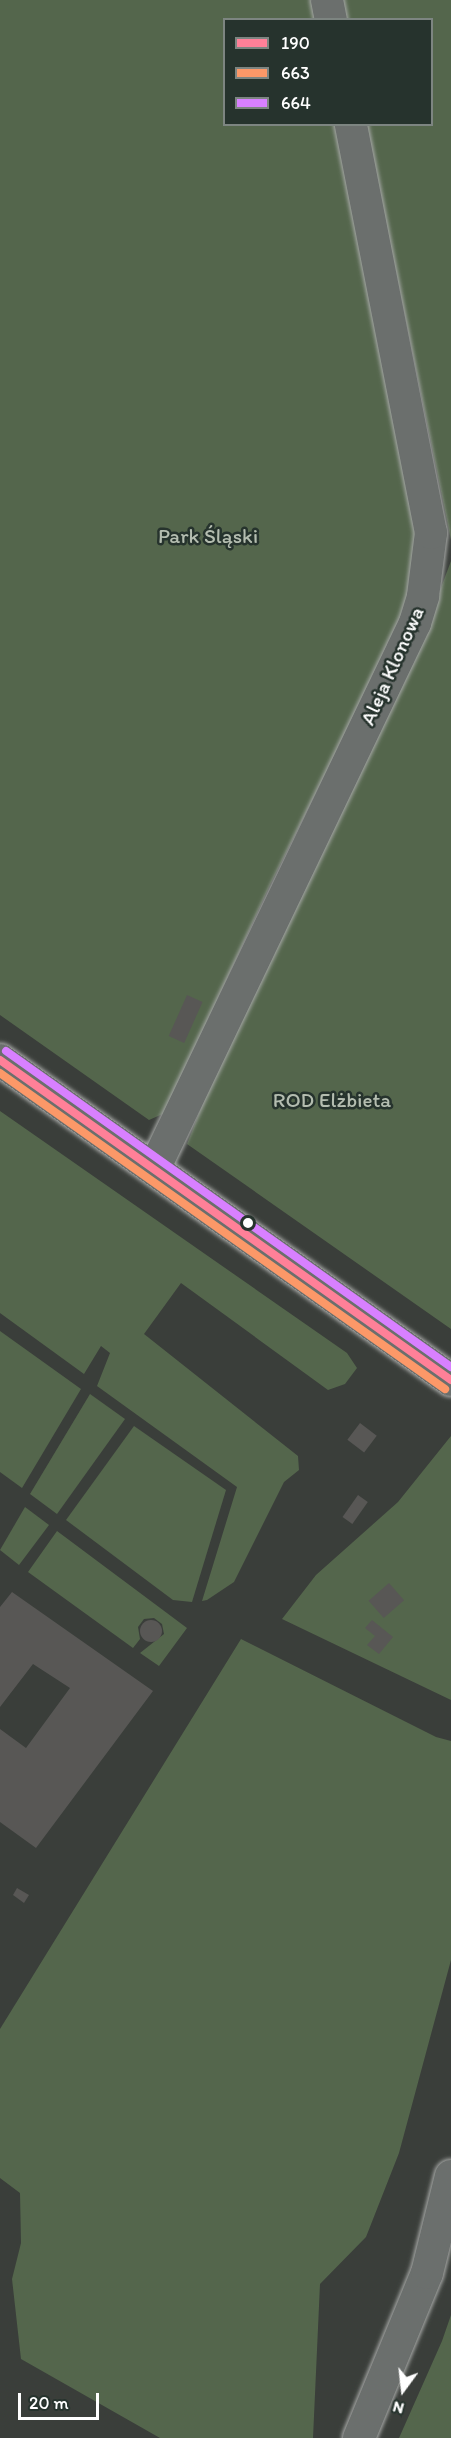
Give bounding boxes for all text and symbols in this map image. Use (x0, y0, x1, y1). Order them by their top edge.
legend (223, 18, 433, 126)
text: 190 (281, 32, 310, 54)
text: 663 (281, 62, 310, 84)
text: 664 (281, 92, 311, 114)
park label: Park Śląski (158, 523, 258, 549)
street label: Aleja Klonowa (355, 603, 429, 729)
park label: ROD Elżbieta (273, 1087, 391, 1113)
unlabelled marker (242, 1217, 254, 1229)
north arrow (373, 2360, 433, 2420)
scale bar (21, 2381, 102, 2419)
text: 20 m (29, 2392, 69, 2414)
text: N (391, 2397, 406, 2418)

